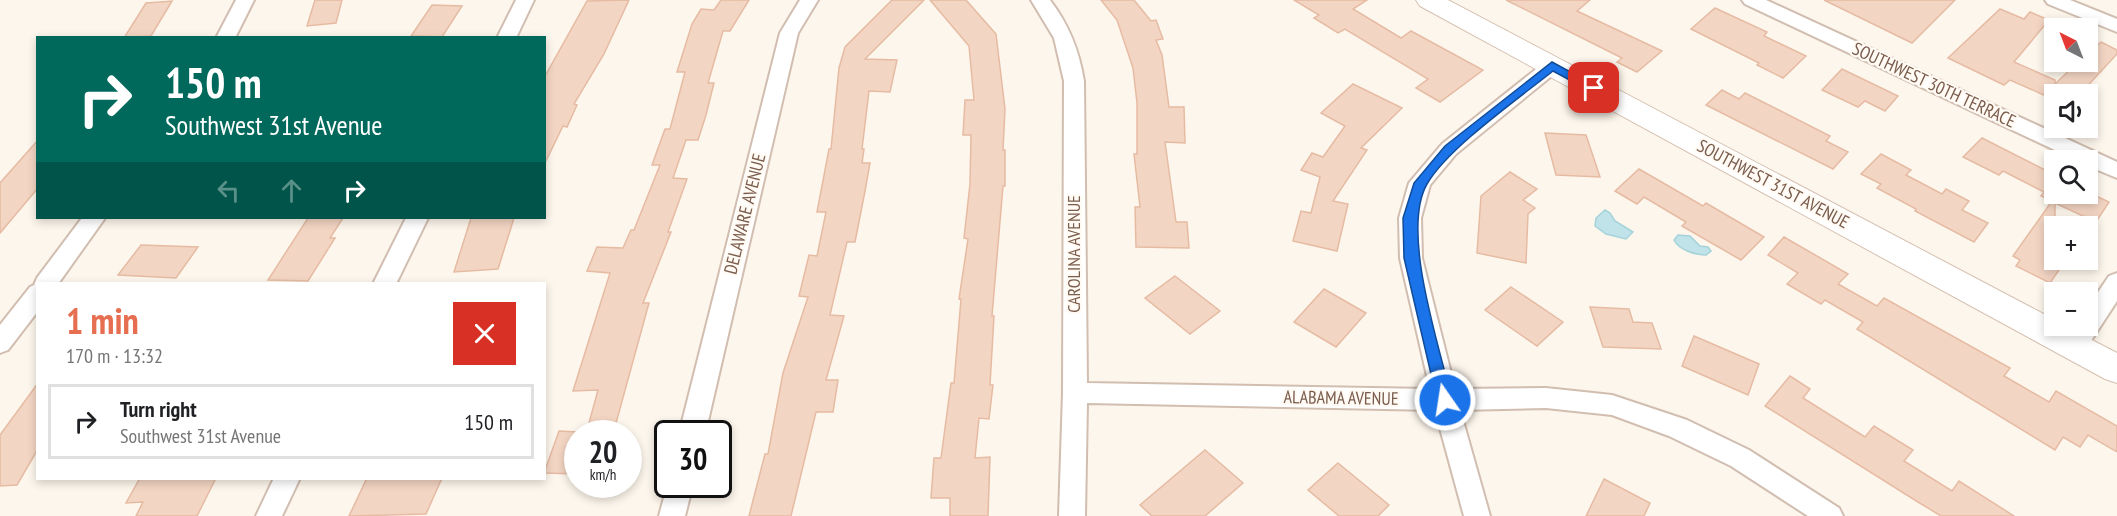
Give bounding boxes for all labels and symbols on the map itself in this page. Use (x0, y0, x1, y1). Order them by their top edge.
north arrow (2044, 18, 2098, 72)
street label: SOUTHWEST 30TH TERRACE (1849, 37, 2019, 132)
pin (1568, 62, 1619, 113)
street label: SOUTHWEST 31ST AVENUE (1693, 134, 1853, 233)
street label: DELAWARE AVENUE (718, 151, 771, 276)
street label: CAROLINA AVENUE (1062, 195, 1085, 313)
position arrow (1413, 368, 1477, 432)
street label: ALABAMA AVENUE (1283, 385, 1399, 410)
speed limit sign: 30 (654, 420, 732, 498)

